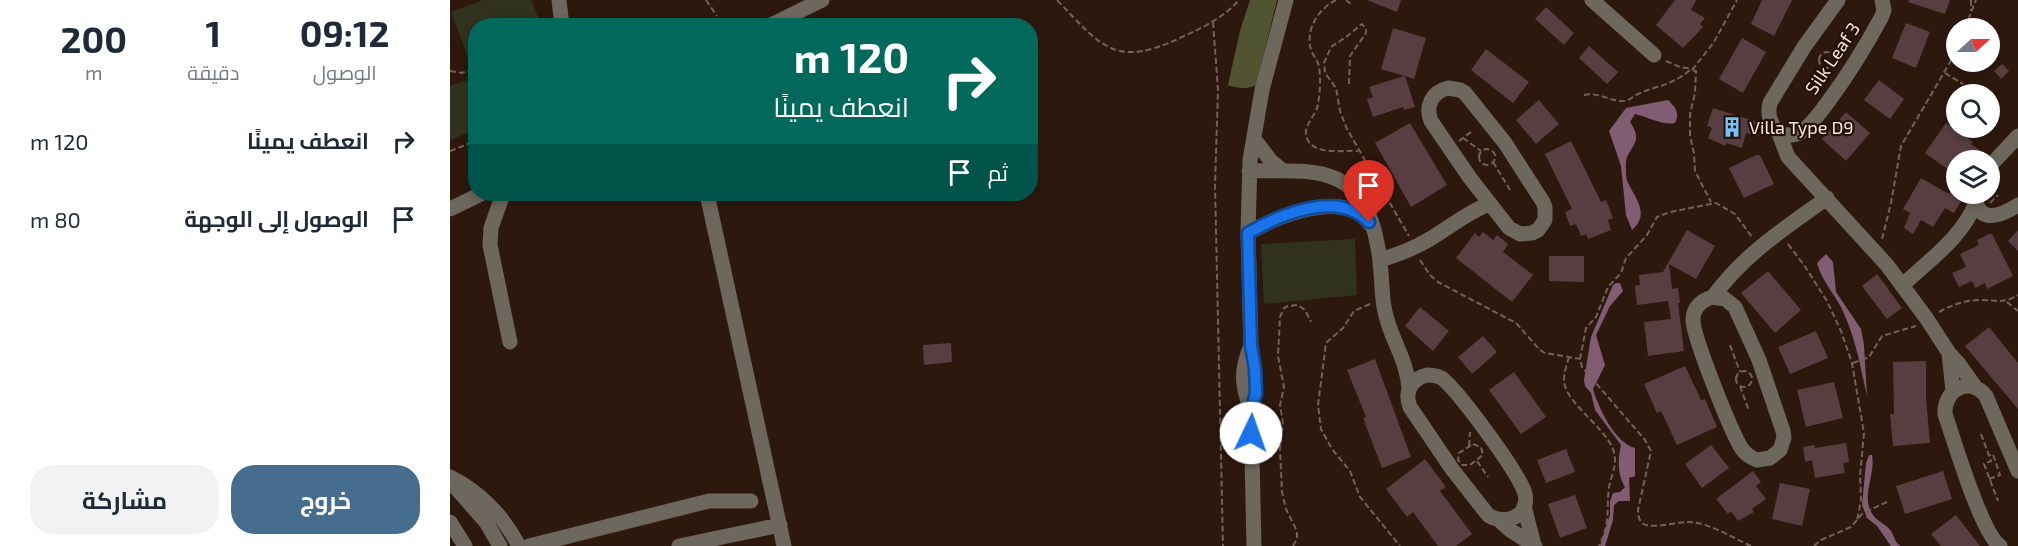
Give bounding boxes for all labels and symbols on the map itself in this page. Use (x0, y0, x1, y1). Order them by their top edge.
street label: Silk Leaf 3 (1800, 18, 1864, 98)
north arrow (1946, 18, 2000, 72)
building icon: Villa Type D9 (1720, 115, 1744, 139)
place label: Villa Type D9 (1749, 116, 1854, 138)
pin (1343, 160, 1394, 222)
position arrow (1219, 401, 1283, 465)

